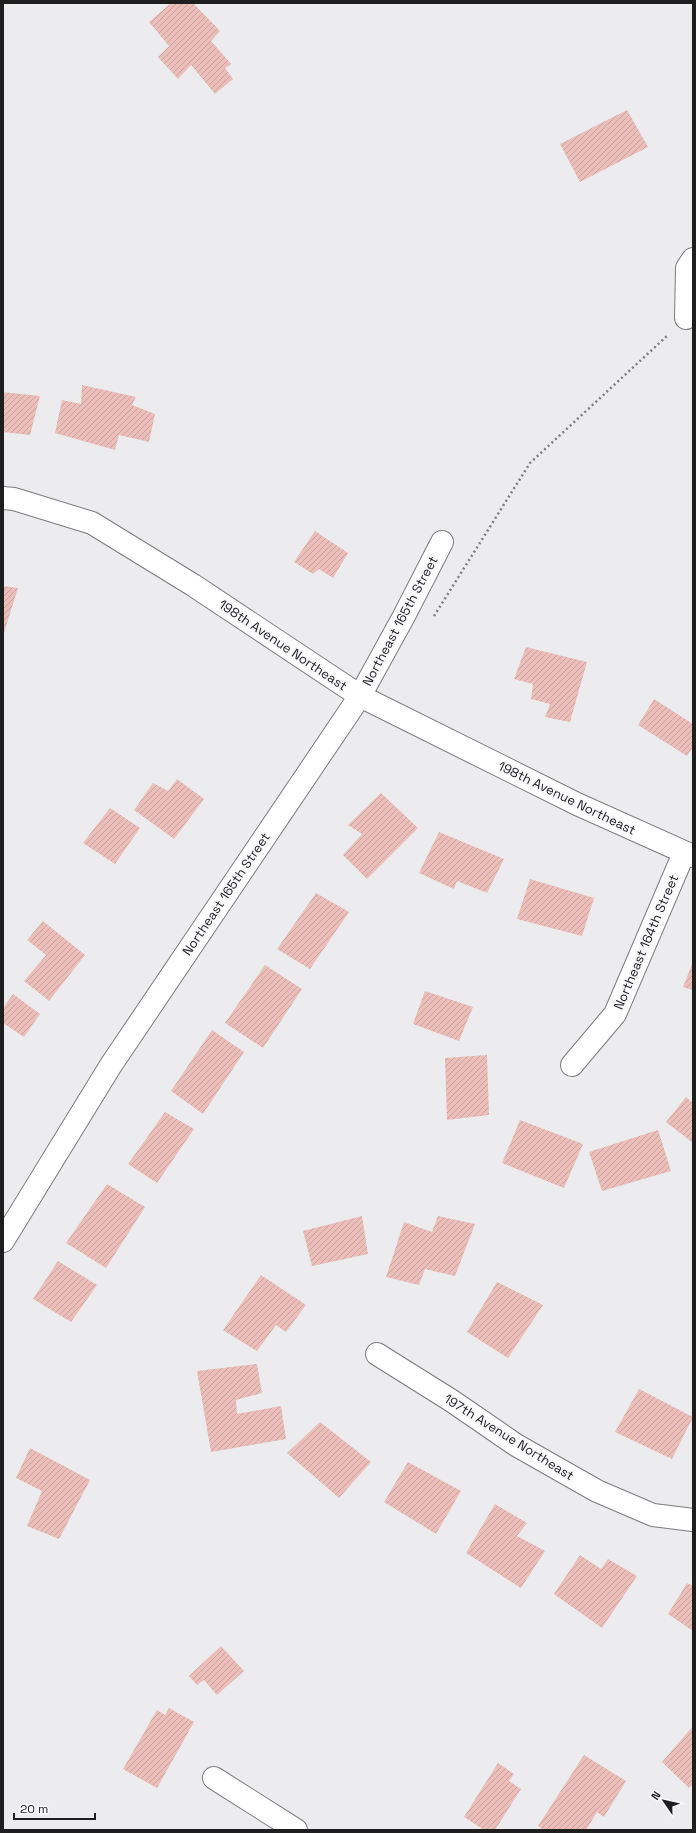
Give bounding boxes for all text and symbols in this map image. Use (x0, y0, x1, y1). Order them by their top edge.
street label: Northeast 165th Street (358, 553, 442, 689)
street label: 198th Avenue Northeast (216, 596, 350, 694)
street label: 198th Avenue Northeast (495, 757, 639, 839)
street label: Northeast 165th Street (178, 829, 274, 959)
street label: Northeast 164th Street (610, 872, 682, 1012)
street label: 197th Avenue Northeast (441, 1390, 577, 1484)
north arrow (644, 1781, 684, 1821)
text: N (648, 1788, 664, 1802)
scale bar (14, 1795, 95, 1821)
text: 20 m (20, 1801, 48, 1817)

